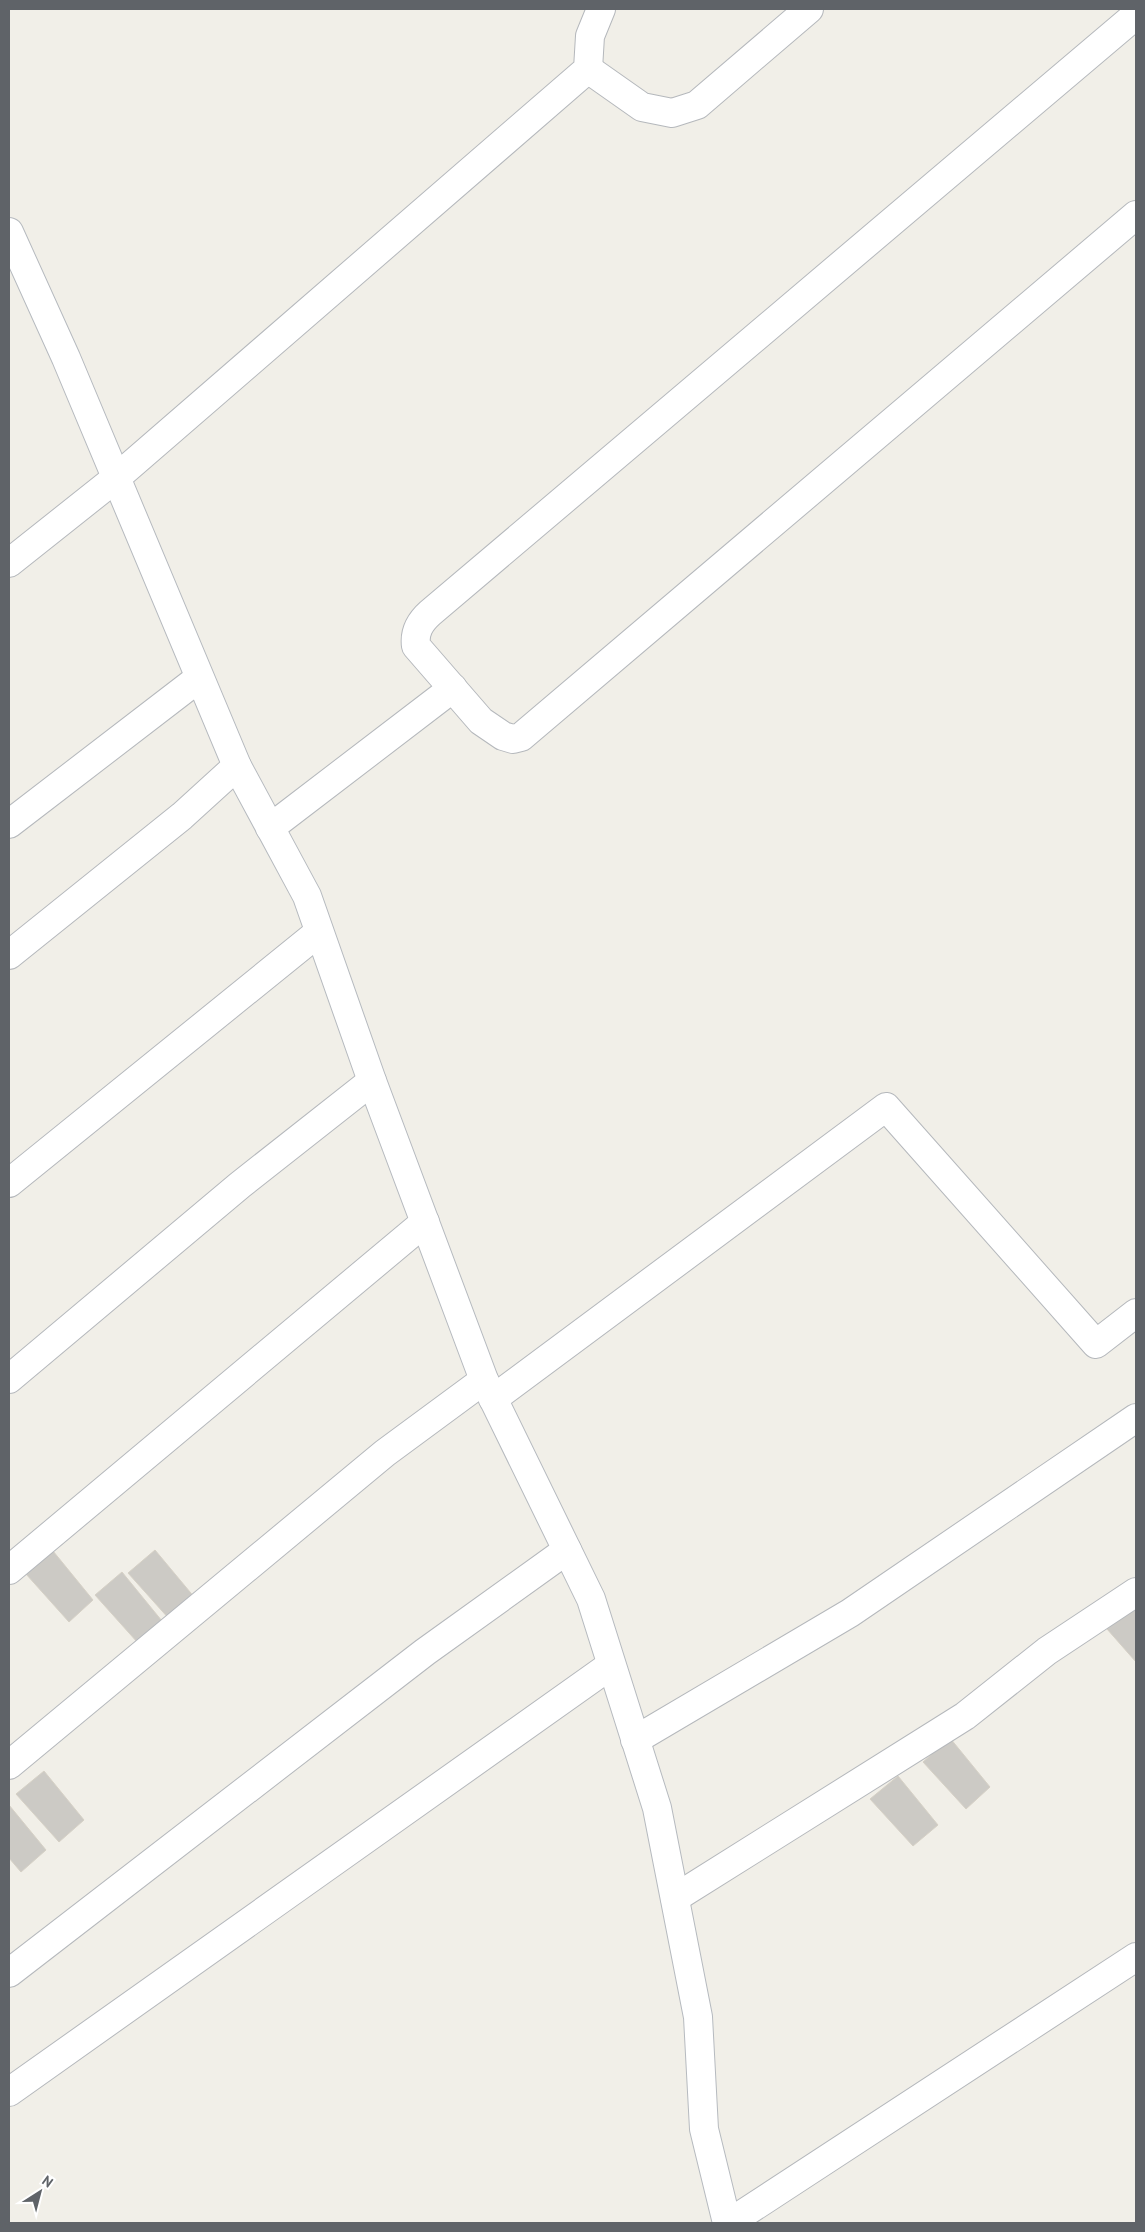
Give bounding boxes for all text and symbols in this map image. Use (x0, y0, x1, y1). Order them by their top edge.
north arrow (15, 2167, 65, 2217)
text: N (39, 2171, 57, 2191)

